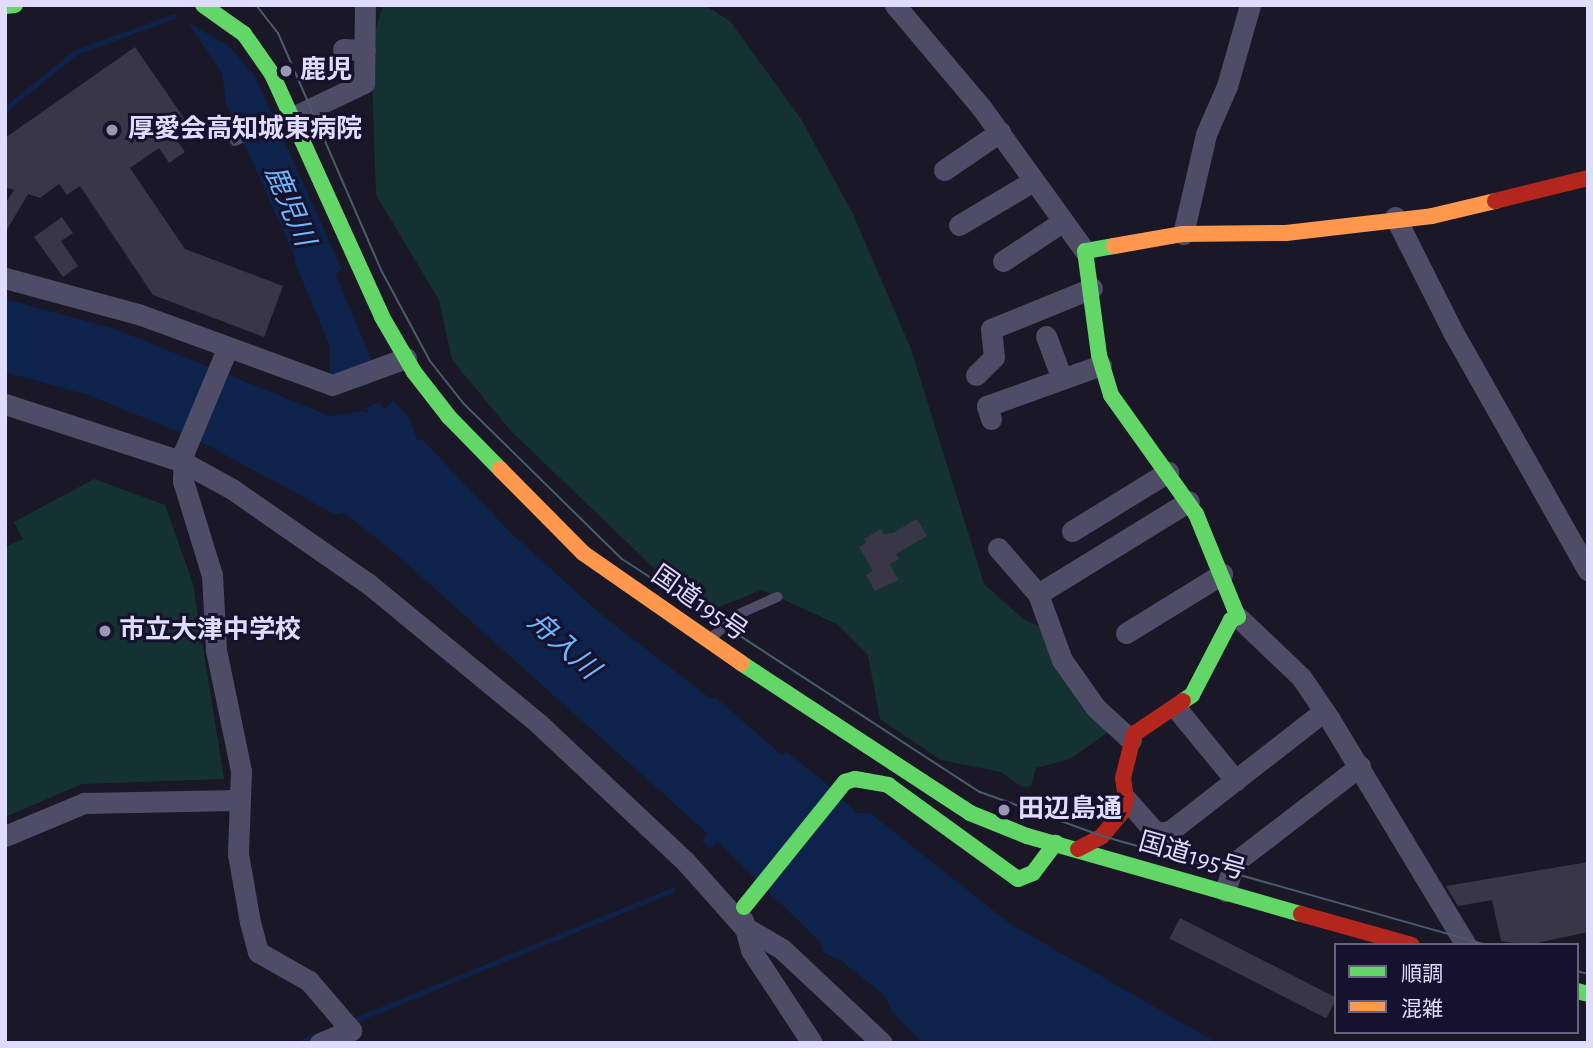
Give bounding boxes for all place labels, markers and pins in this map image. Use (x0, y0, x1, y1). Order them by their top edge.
place label: 鹿児 (300, 55, 352, 87)
marker: 鹿児 (278, 63, 294, 79)
place label: 厚愛会高知城東病院 (128, 114, 362, 146)
marker: 厚愛会高知城東病院 (102, 120, 122, 140)
place label: 市立大津中学校 (119, 615, 301, 647)
marker: 市立大津中学校 (97, 623, 113, 639)
place label: 田辺島通 (1018, 794, 1122, 826)
marker: 田辺島通 (996, 802, 1012, 818)

